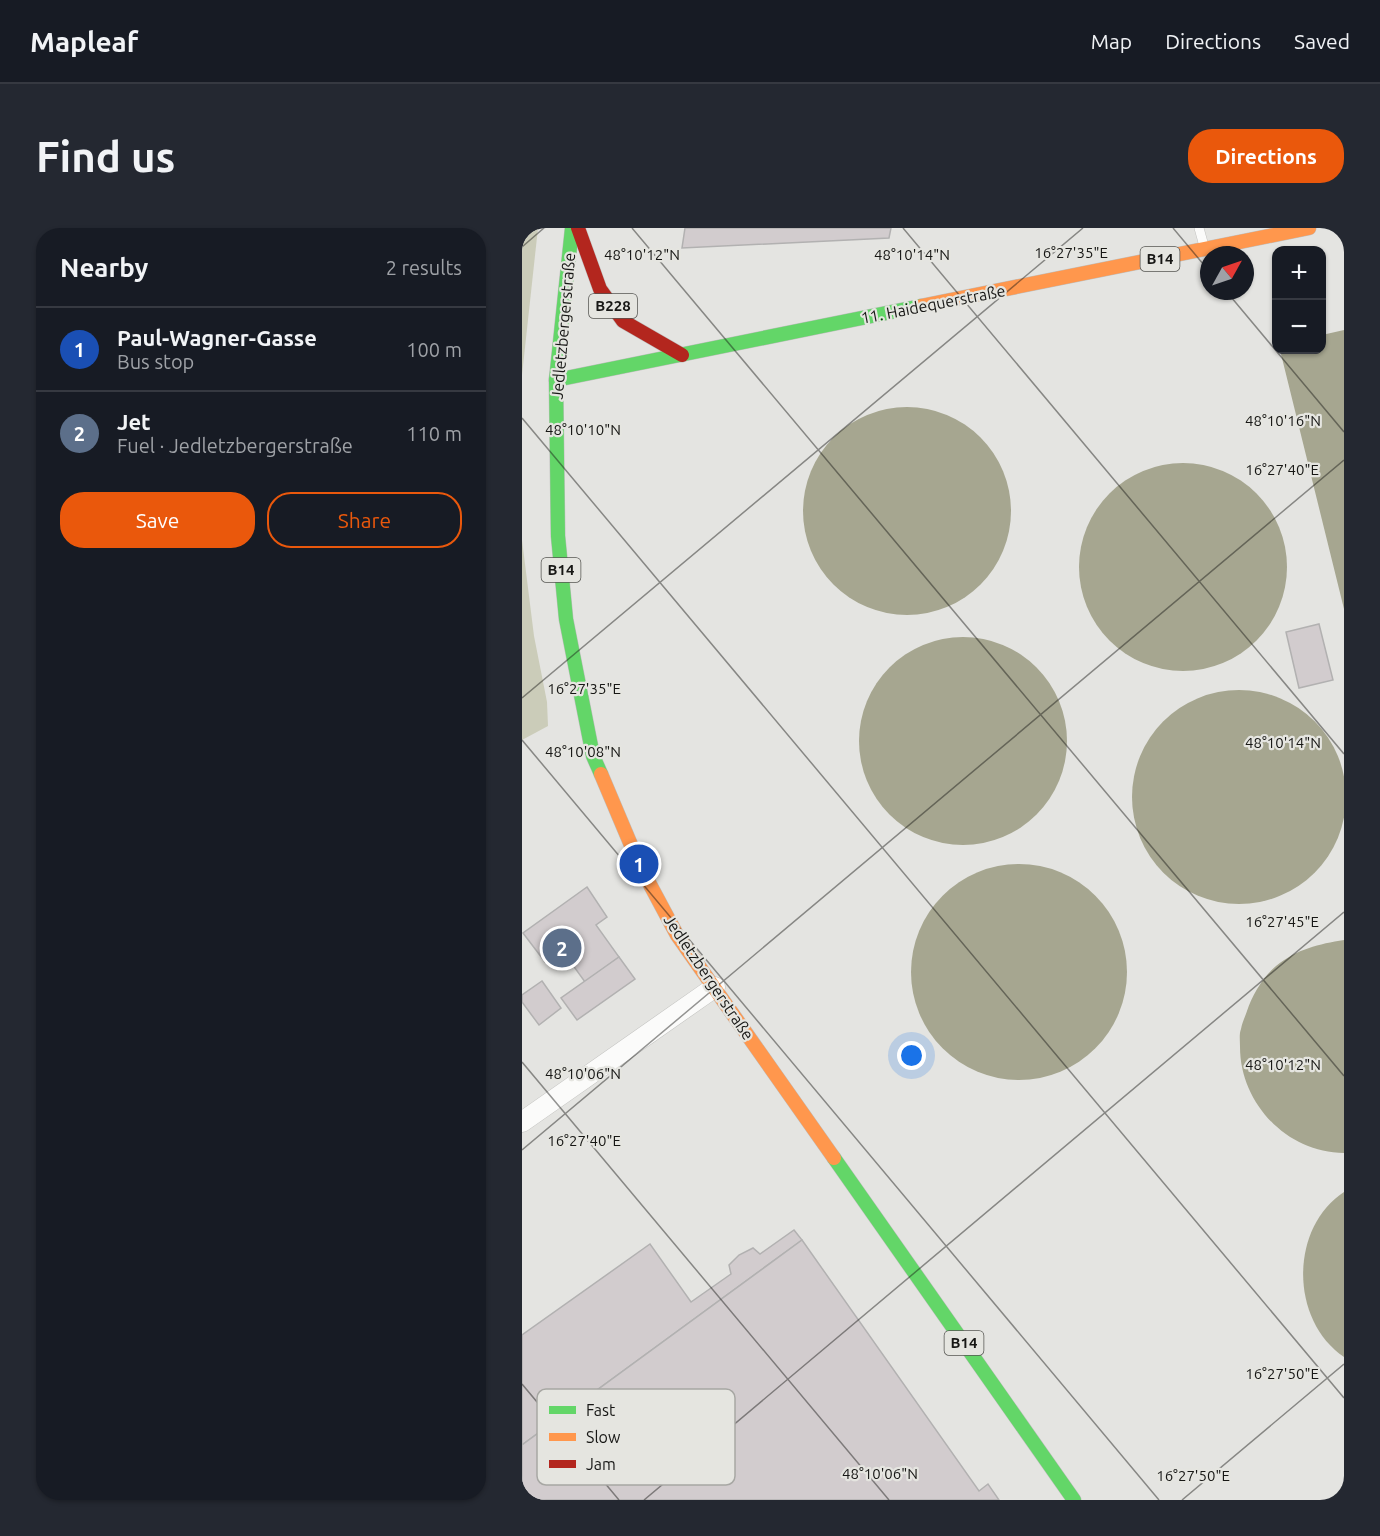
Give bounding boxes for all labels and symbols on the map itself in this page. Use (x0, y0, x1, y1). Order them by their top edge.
text: 16°27'35"E (1034, 244, 1108, 261)
text: 48°10'12"N (604, 246, 680, 263)
text: 48°10'14"N (874, 246, 950, 263)
north arrow (1200, 246, 1254, 300)
road number: B14 (1140, 247, 1180, 271)
street label: Jedletzbergerstraße (548, 252, 578, 400)
street label: 11. Haidequerstraße (859, 281, 1007, 327)
road number: B228 (589, 294, 637, 318)
text: 48°10'16"N (1245, 412, 1321, 429)
text: 48°10'10"N (545, 421, 621, 438)
text: 16°27'40"E (1245, 461, 1319, 478)
road number: B14 (542, 558, 580, 582)
text: 16°27'35"E (547, 680, 621, 697)
text: 48°10'14"N (1245, 734, 1321, 751)
text: 48°10'08"N (545, 743, 621, 760)
pin: 1 (620, 842, 658, 886)
street label: Jedletzbergerstraße (660, 911, 758, 1043)
text: 16°27'45"E (1245, 913, 1319, 930)
pin: 2 (542, 926, 582, 970)
your location (897, 1041, 926, 1070)
text: 48°10'12"N (1245, 1056, 1321, 1073)
text: 48°10'06"N (545, 1065, 621, 1082)
text: 16°27'40"E (547, 1132, 621, 1149)
road number: B14 (944, 1331, 984, 1355)
text: 16°27'50"E (1245, 1365, 1319, 1382)
legend (537, 1389, 735, 1485)
text: Fast (586, 1401, 616, 1419)
text: Slow (586, 1428, 621, 1446)
text: Jam (586, 1455, 616, 1473)
text: 48°10'06"N (842, 1465, 918, 1482)
text: 16°27'50"E (1156, 1467, 1230, 1484)

